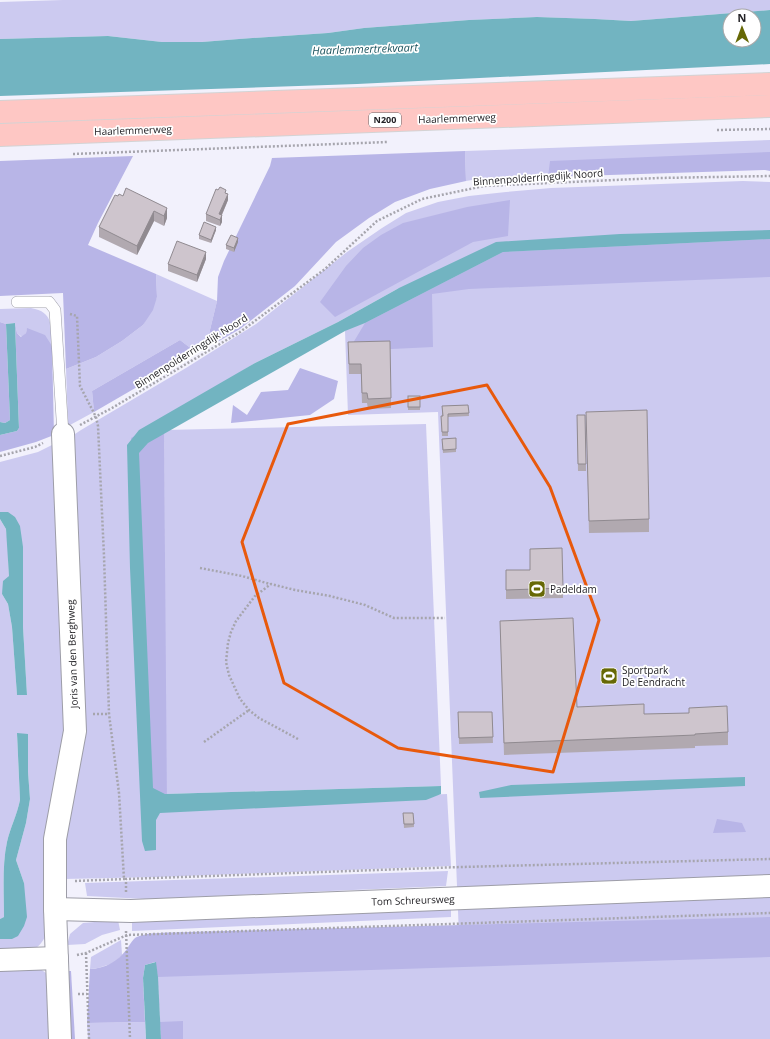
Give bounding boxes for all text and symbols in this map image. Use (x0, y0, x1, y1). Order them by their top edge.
north arrow (722, 8, 762, 48)
text: N (737, 10, 746, 25)
water label: Haarlemmertrekvaart (312, 39, 418, 58)
street label: Haarlemmerweg (418, 110, 497, 126)
road number: N200 (369, 113, 401, 127)
street label: Haarlemmerweg (94, 122, 173, 138)
street label: Binnenpolderringdijk Noord (472, 165, 604, 189)
street label: Binnenpolderringdijk Noord (132, 311, 250, 391)
sports icon: Padeldam (527, 579, 547, 599)
place label: Padeldam (550, 582, 597, 596)
street label: Joris van den Berghweg (63, 599, 81, 710)
place label: Sportpark De Eendracht (622, 663, 685, 689)
sports icon: Sportpark De Eendracht (599, 666, 619, 686)
street label: Tom Schreursweg (371, 892, 455, 908)

